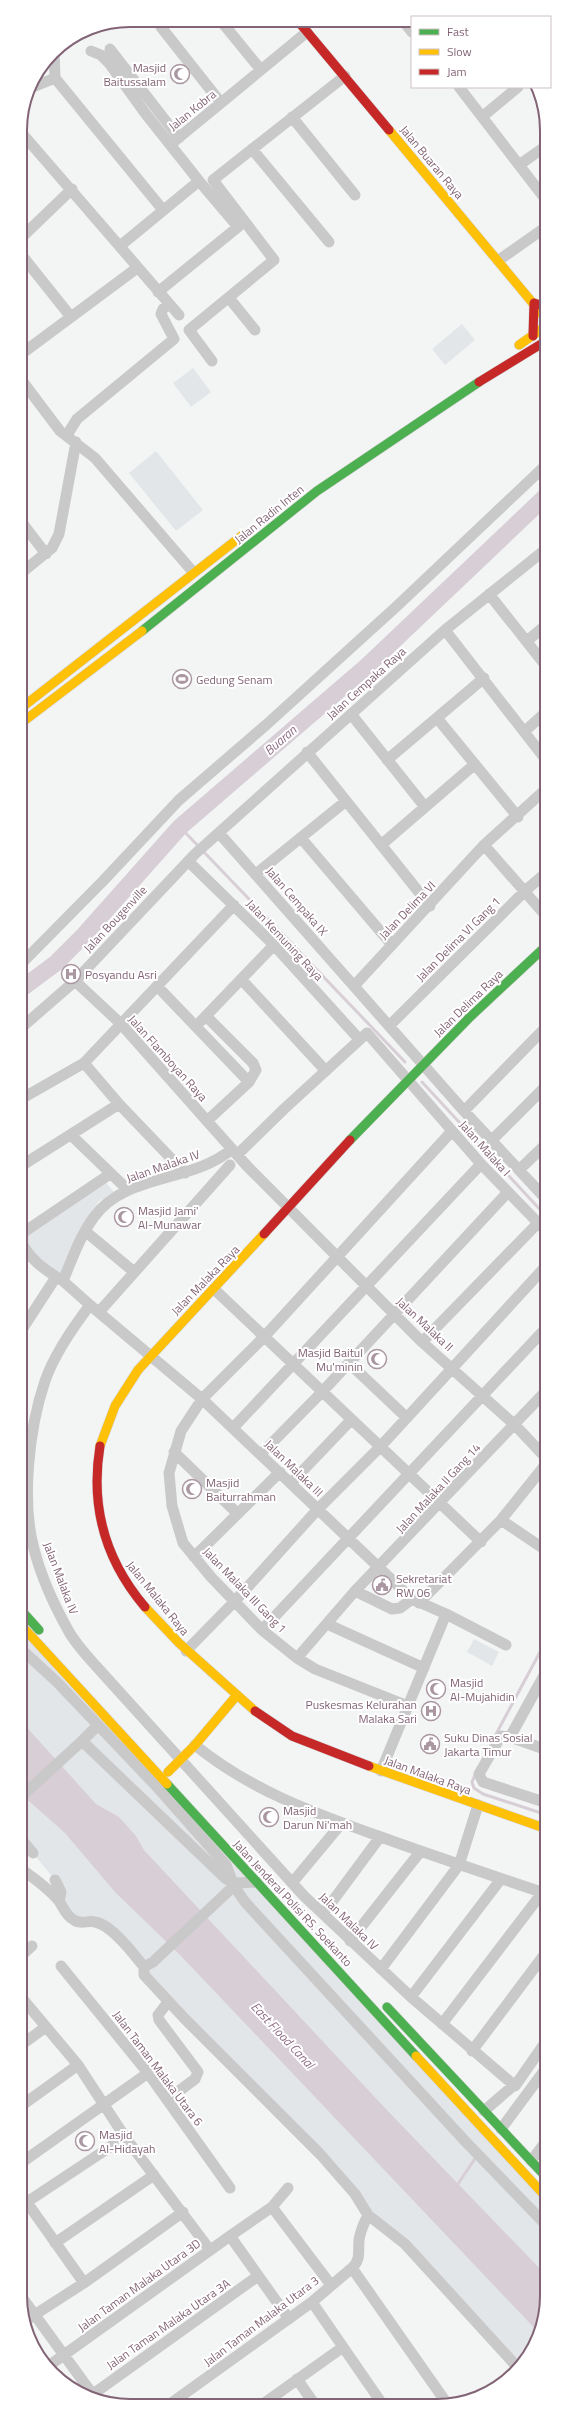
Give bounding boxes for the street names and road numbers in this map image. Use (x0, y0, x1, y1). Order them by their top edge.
street label: Jalan Kobra (164, 85, 220, 135)
street label: Jalan Buaran Raya (395, 121, 469, 203)
street label: Jalan Radin Inten (230, 480, 308, 548)
street label: Jalan Cempaka Raya (322, 642, 410, 724)
street label: Jalan Cempaka IX (262, 862, 333, 940)
street label: Jalan Delima VI (374, 876, 440, 944)
street label: Jalan Bougenville (79, 881, 151, 957)
street label: Jalan Delima VI Gang 1 (411, 892, 505, 986)
street label: Jalan Kemuning Raya (242, 895, 328, 985)
street label: Jalan Delima Raya (429, 965, 507, 1041)
street label: Jalan Flamboyan Raya (124, 1010, 212, 1106)
street label: Jalan Malaka I (455, 1116, 515, 1180)
street label: Jalan Malaka IV (124, 1145, 202, 1187)
street label: Jalan Malaka Raya (166, 1240, 244, 1320)
street label: Jalan Malaka II (392, 1292, 458, 1356)
street label: Jalan Malaka III (260, 1435, 328, 1501)
street label: Jalan Malaka II Gang 14 (391, 1438, 485, 1537)
street label: Jalan Malaka IV (38, 1539, 84, 1617)
street label: Jalan Malaka III Gang 1 (199, 1543, 291, 1637)
street label: Jalan Malaka Raya (122, 1556, 194, 1640)
street label: Jalan Malaka Raya (382, 1750, 474, 1800)
street label: Jalan Jenderal Polisi RS. Soekanto (229, 1835, 357, 1971)
street label: Jalan Malaka IV (315, 1888, 383, 1954)
street label: Jalan Taman Malaka Utara 6 (108, 2006, 208, 2130)
street label: Jalan Taman Malaka Utara 3D (73, 2234, 205, 2336)
street label: Jalan Taman Malaka Utara 3 (199, 2271, 323, 2371)
street label: Jalan Taman Malaka Utara 3A (102, 2274, 234, 2374)

